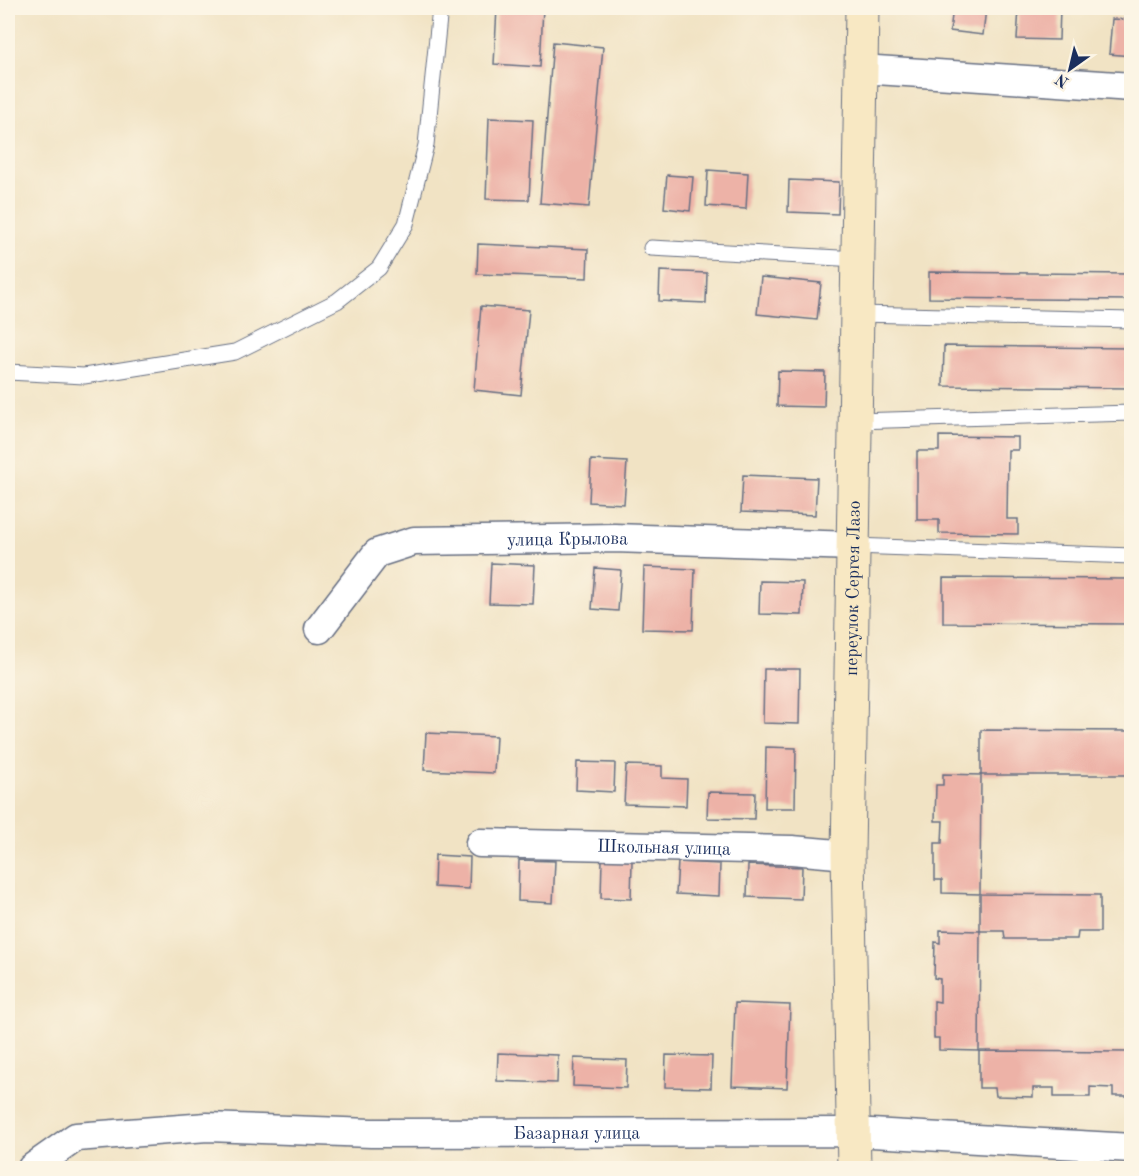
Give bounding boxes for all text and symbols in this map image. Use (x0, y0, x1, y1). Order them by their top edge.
north arrow (1040, 39, 1100, 99)
text: N (1053, 69, 1072, 90)
street label: переулок Сергея Лазо (843, 500, 864, 676)
street label: улица Крылова (507, 530, 628, 550)
street label: Школьная улица (597, 838, 731, 859)
street label: Базарная улица (513, 1124, 640, 1143)

